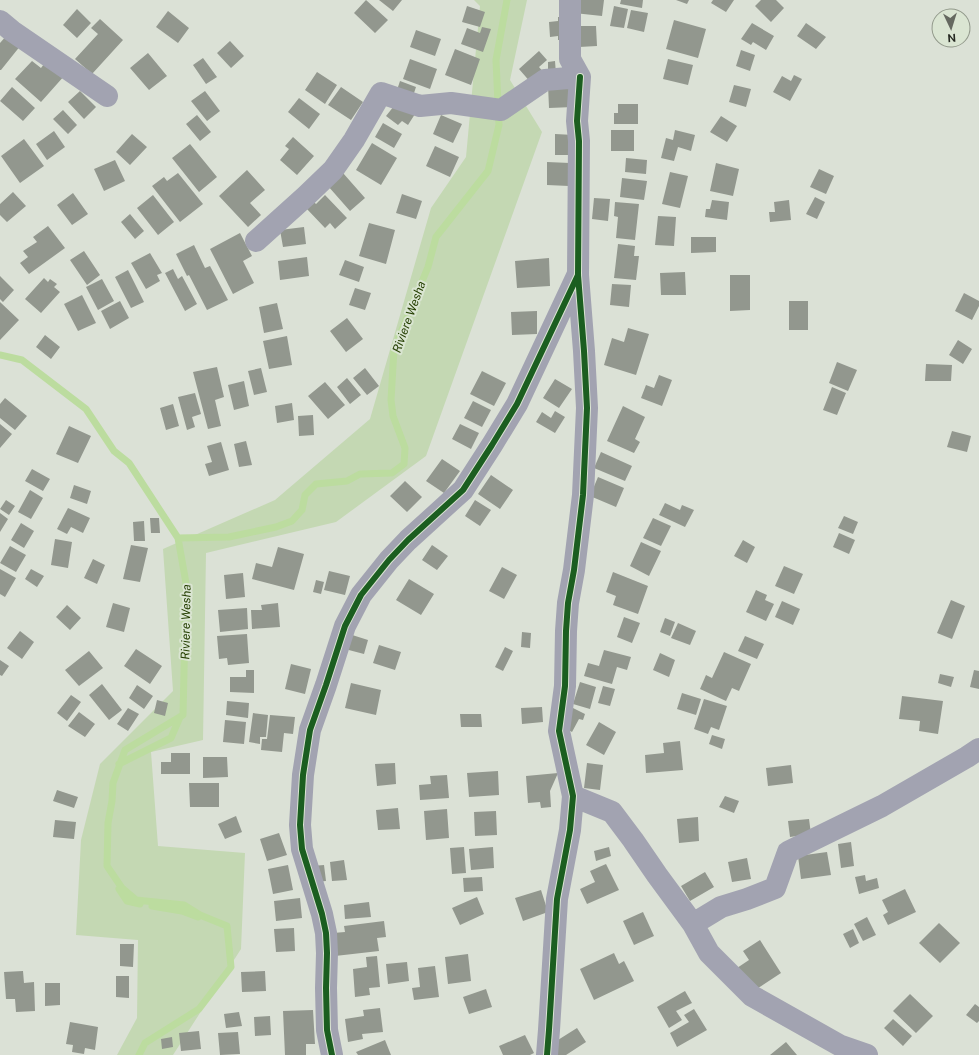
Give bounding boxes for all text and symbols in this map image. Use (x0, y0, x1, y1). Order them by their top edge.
north arrow (931, 8, 971, 48)
text: N (947, 32, 956, 44)
water label: Riviere Wesha (390, 279, 428, 355)
water label: Riviere Wesha (178, 584, 194, 660)

